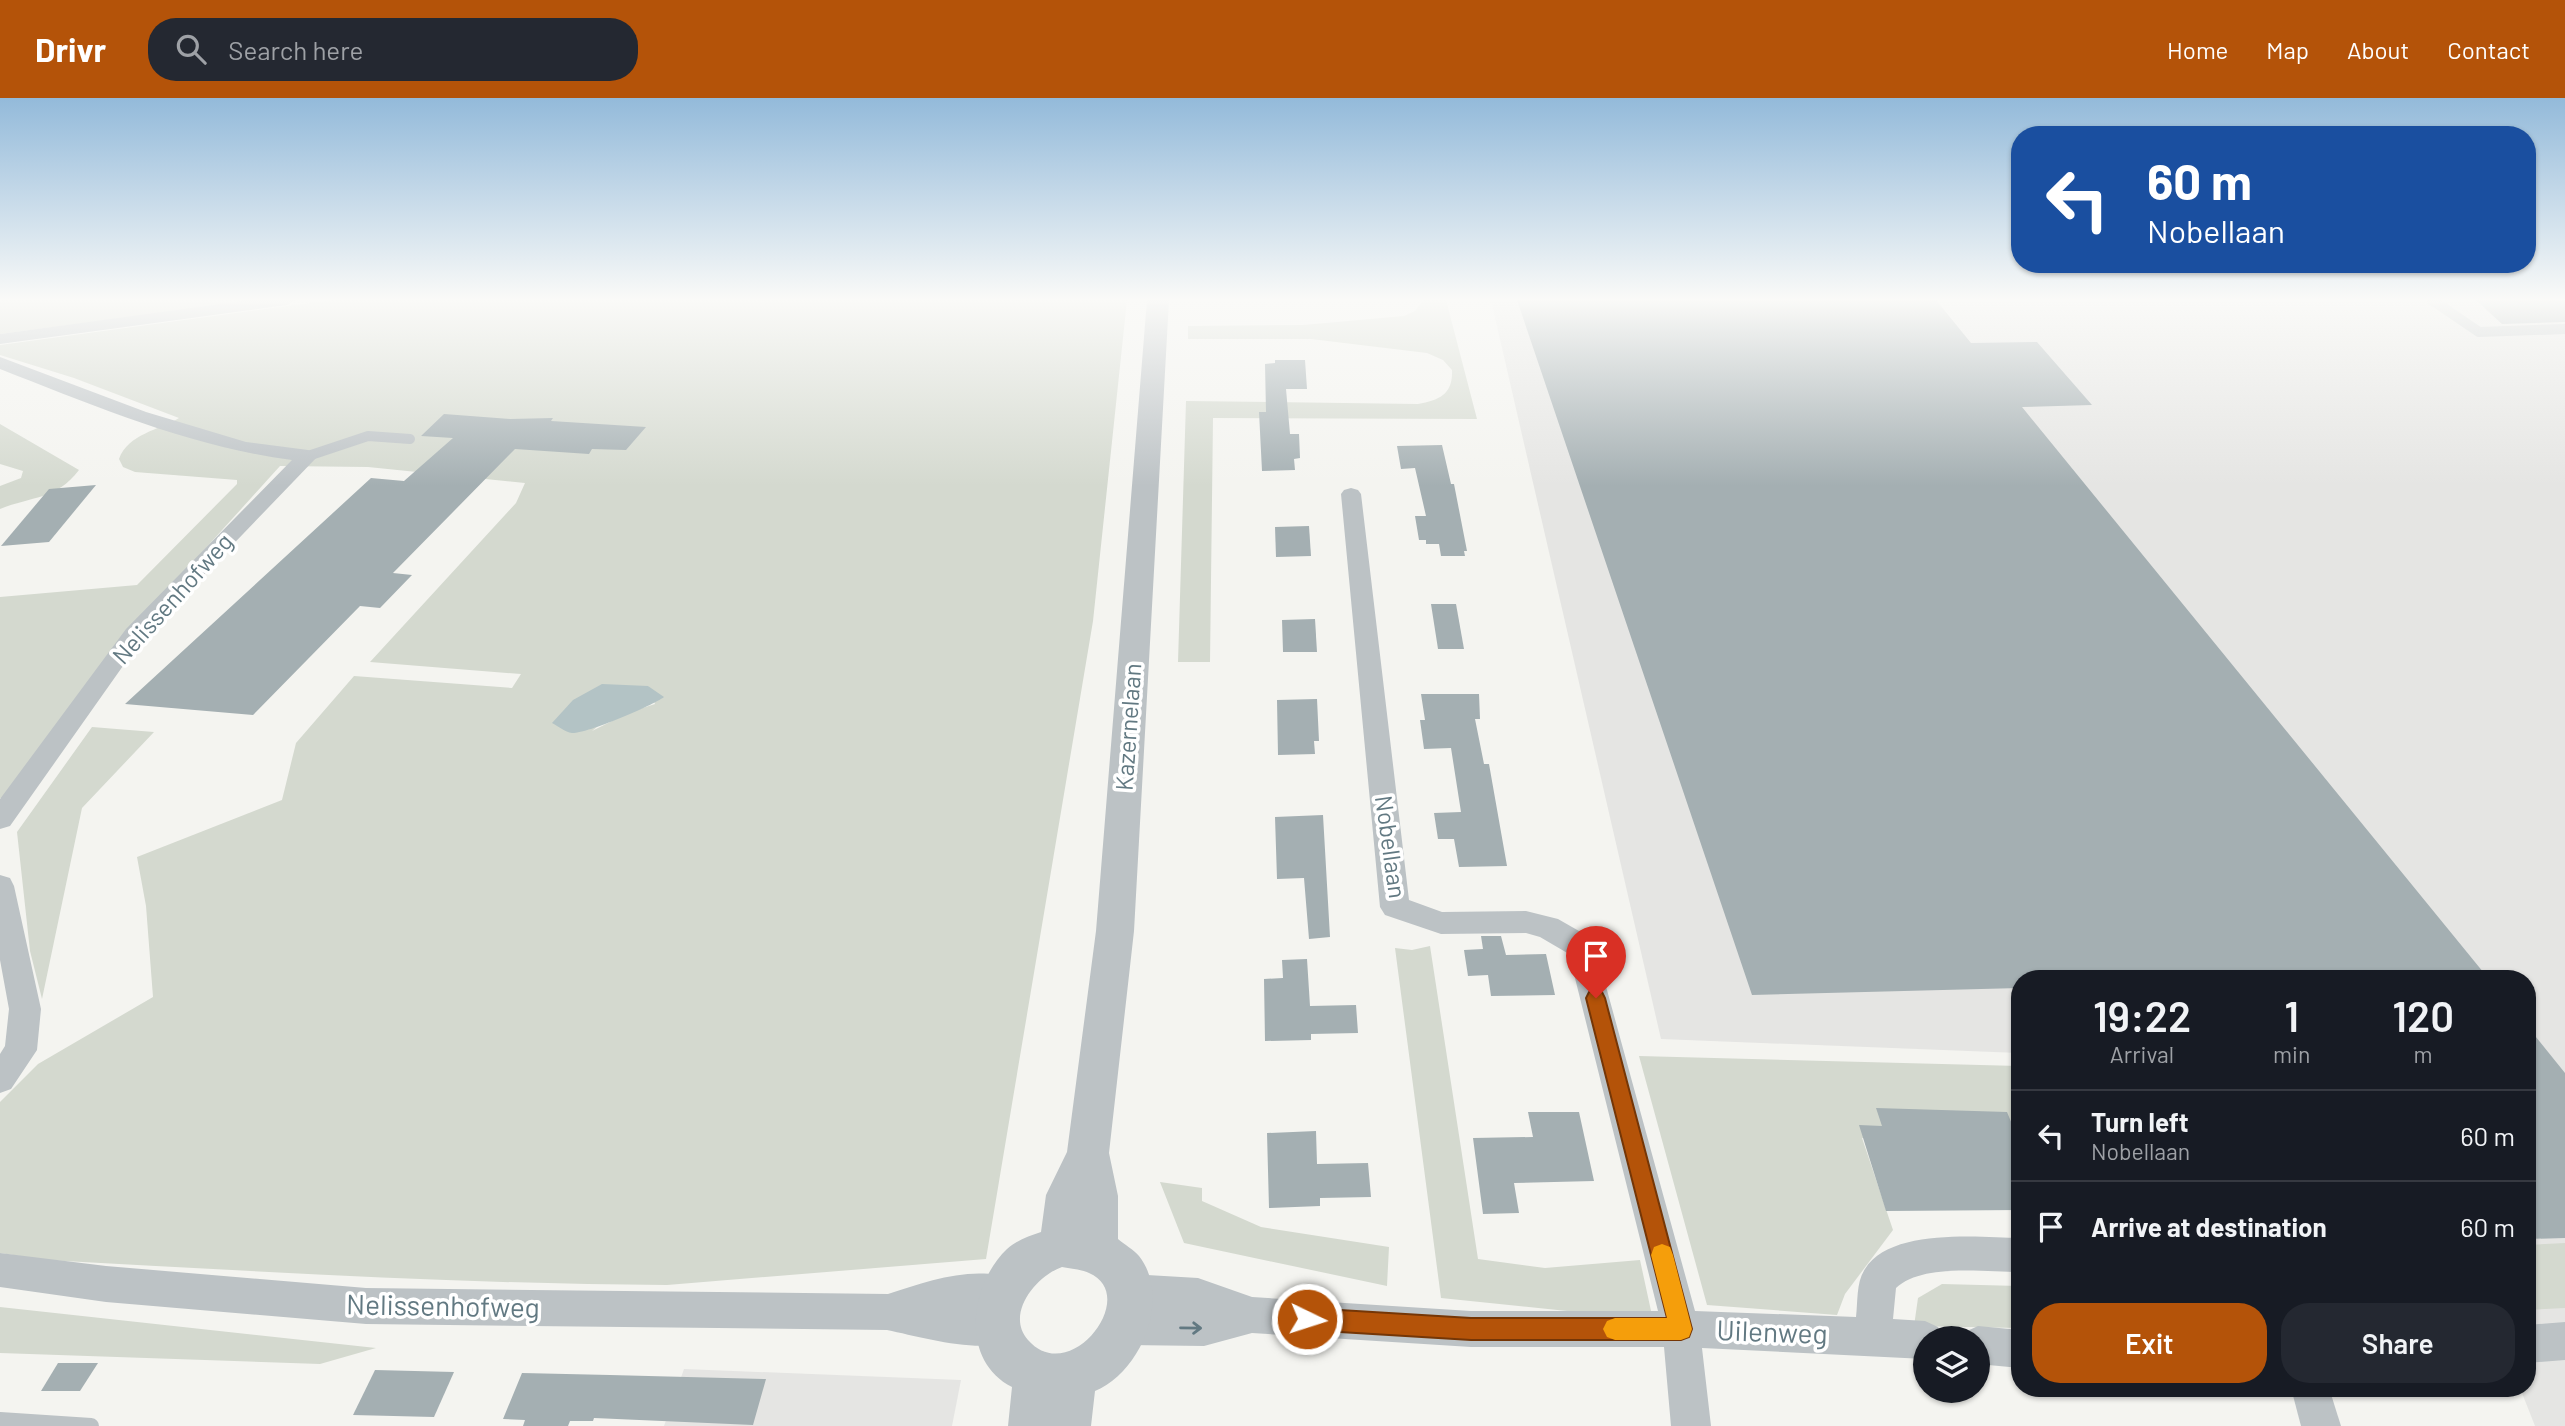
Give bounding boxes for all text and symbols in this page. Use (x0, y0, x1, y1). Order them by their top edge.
search box (148, 18, 638, 81)
text: Drivr (35, 29, 106, 69)
icon: search (172, 30, 210, 68)
text: Search here (228, 34, 363, 65)
text: Home (2167, 35, 2228, 64)
text: Map (2266, 35, 2309, 64)
text: About (2347, 35, 2409, 64)
text: Contact (2447, 35, 2530, 64)
text: 60 m (2147, 151, 2252, 210)
icon: left (2032, 154, 2123, 245)
text: Nobellaan (2147, 211, 2285, 249)
street label: Nelissenhofweg (106, 527, 238, 669)
street label: Kazernelaan (1109, 662, 1146, 792)
street label: Nobellaan (1370, 794, 1413, 900)
pin (1566, 926, 1626, 998)
icon: arrive (1577, 937, 1615, 975)
text: 19:22 (2093, 990, 2191, 1040)
text: 1 (2284, 990, 2299, 1040)
text: 120 (2392, 990, 2454, 1040)
text: Arrival (2110, 1040, 2174, 1068)
text: min (2273, 1040, 2310, 1068)
text: m (2414, 1040, 2433, 1068)
text: Turn left (2091, 1106, 2189, 1137)
icon: left (2032, 1117, 2070, 1155)
text: 60 m (2460, 1120, 2515, 1151)
text: Nobellaan (2091, 1137, 2190, 1165)
icon: arrive (2032, 1208, 2070, 1246)
text: Arrive at destination (2091, 1211, 2327, 1242)
text: 60 m (2460, 1211, 2515, 1242)
position arrow (1270, 1282, 1344, 1356)
street label: Nelissenhofweg (346, 1286, 540, 1324)
button: Exit (2032, 1303, 2267, 1383)
button: Share (2281, 1303, 2515, 1383)
street label: Uilenweg (1716, 1312, 1828, 1350)
one-way arrow (1179, 1321, 1202, 1335)
map controls (1913, 1326, 1990, 1403)
button: layers (1913, 1326, 1990, 1403)

